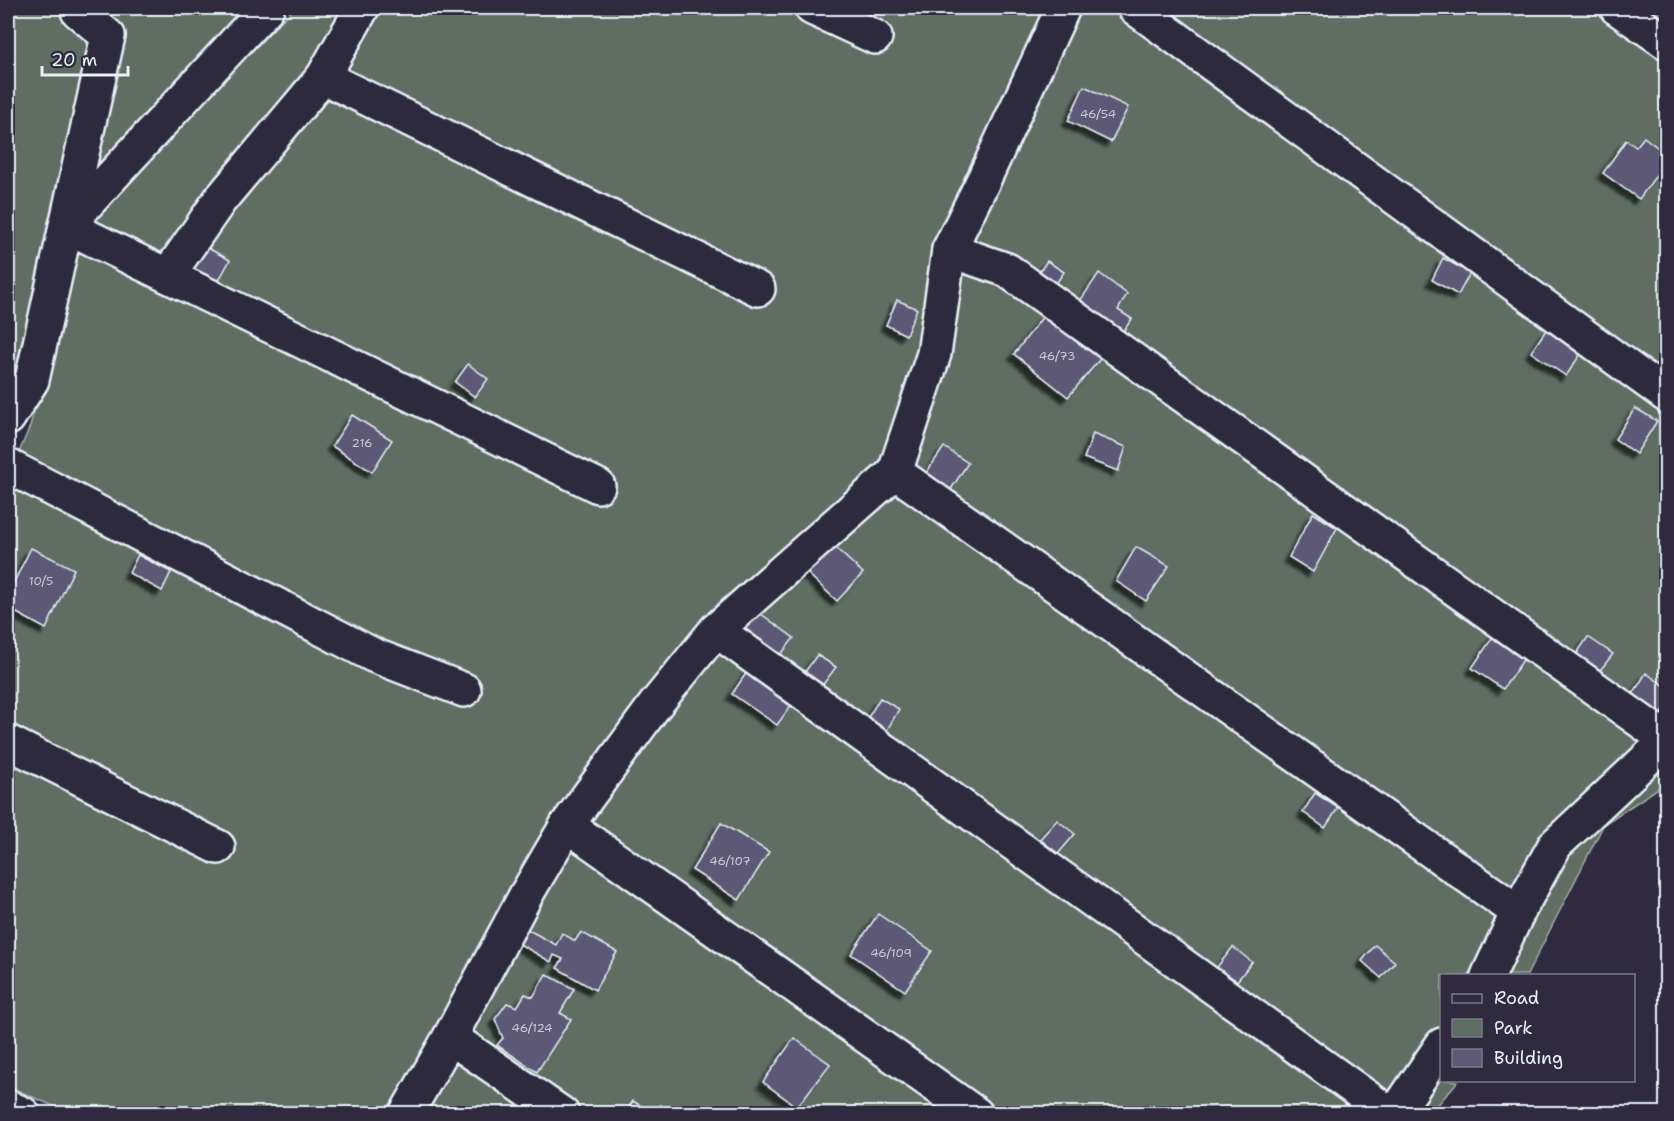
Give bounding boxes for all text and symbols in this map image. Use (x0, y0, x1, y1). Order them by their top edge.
scale bar (42, 39, 128, 77)
text: 20 m (51, 48, 97, 72)
house number: 46/54 (1080, 106, 1116, 122)
house number: 46/73 (1039, 348, 1075, 364)
house number: 216 (352, 435, 372, 451)
house number: 10/5 (29, 573, 53, 589)
house number: 46/107 (709, 853, 751, 869)
house number: 46/109 (870, 945, 912, 961)
legend (1440, 974, 1635, 1082)
text: Road (1494, 986, 1539, 1010)
text: Park (1494, 1016, 1533, 1040)
house number: 46/124 (511, 1020, 553, 1036)
text: Building (1494, 1046, 1563, 1070)

